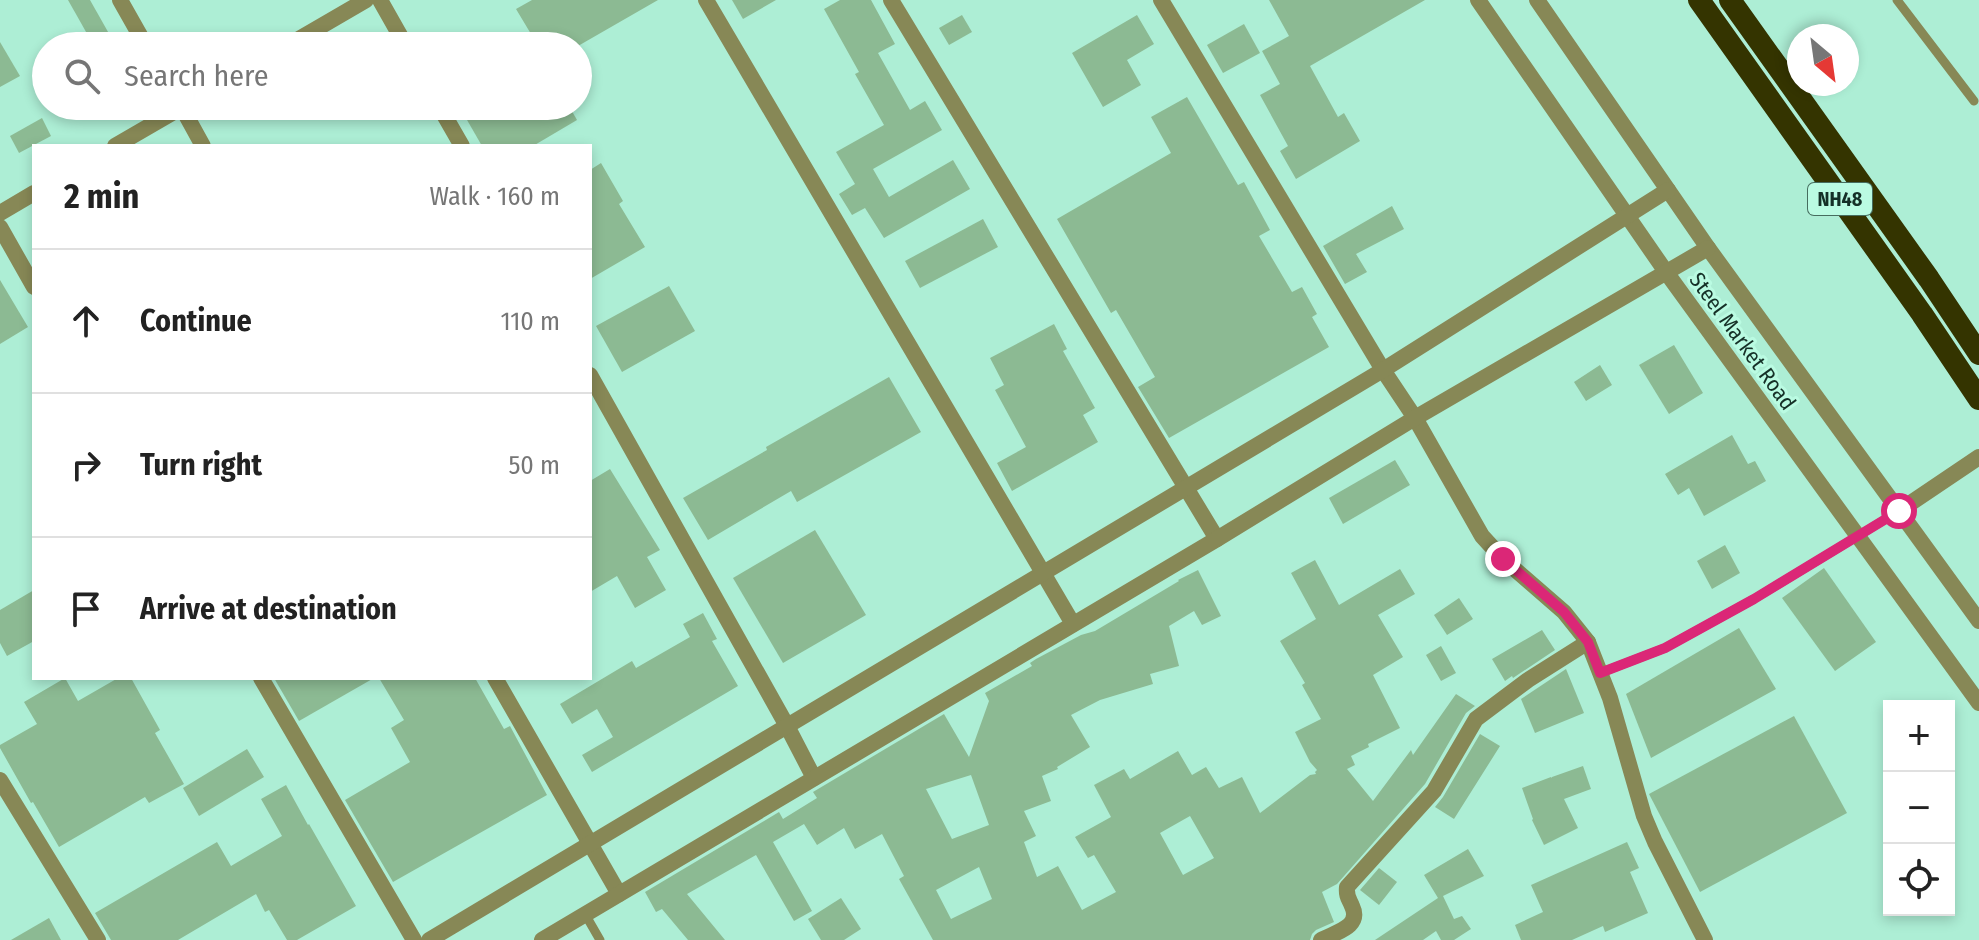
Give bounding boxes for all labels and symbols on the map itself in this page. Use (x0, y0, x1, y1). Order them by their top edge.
north arrow (1787, 24, 1859, 96)
road number: NH48 (1808, 183, 1872, 215)
street label: Steel Market Road (1684, 267, 1802, 415)
route start (1881, 493, 1917, 529)
route end (1485, 541, 1521, 577)

